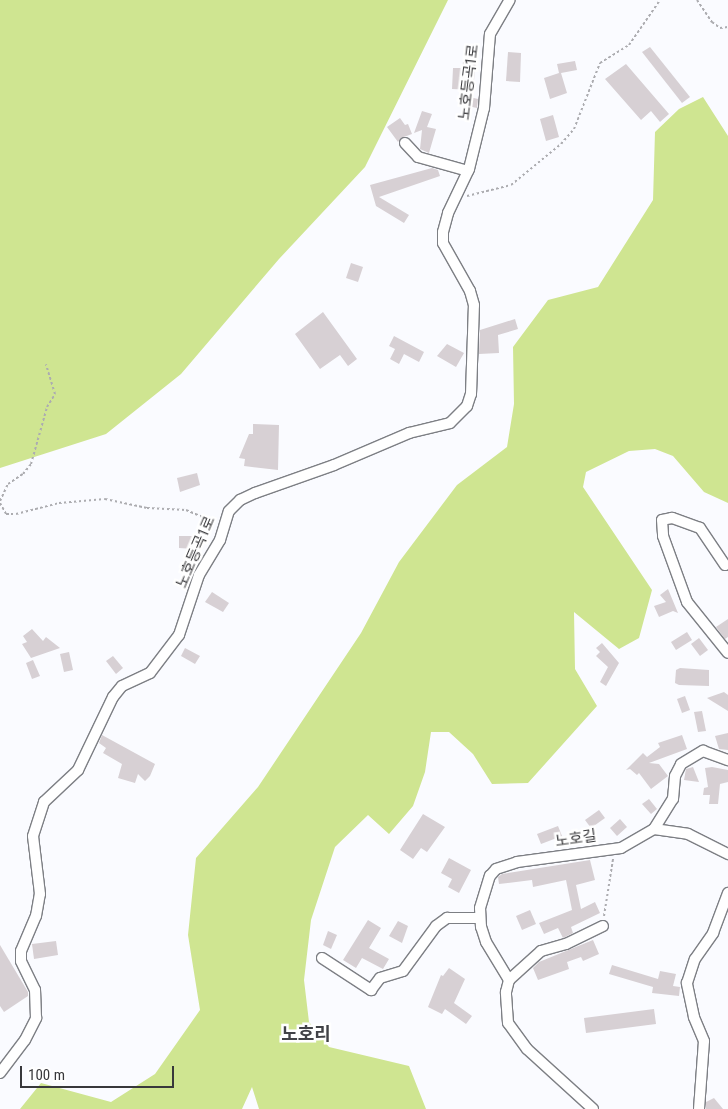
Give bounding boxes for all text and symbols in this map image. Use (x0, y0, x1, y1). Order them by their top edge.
street label: 노호등곡1로 (455, 43, 483, 121)
street label: 노호등곡1로 (173, 513, 219, 591)
street label: 노호길 (554, 827, 598, 851)
district label: 노호리 (281, 1023, 331, 1045)
scale bar (22, 1056, 176, 1088)
text: 100 m (28, 1066, 65, 1084)

